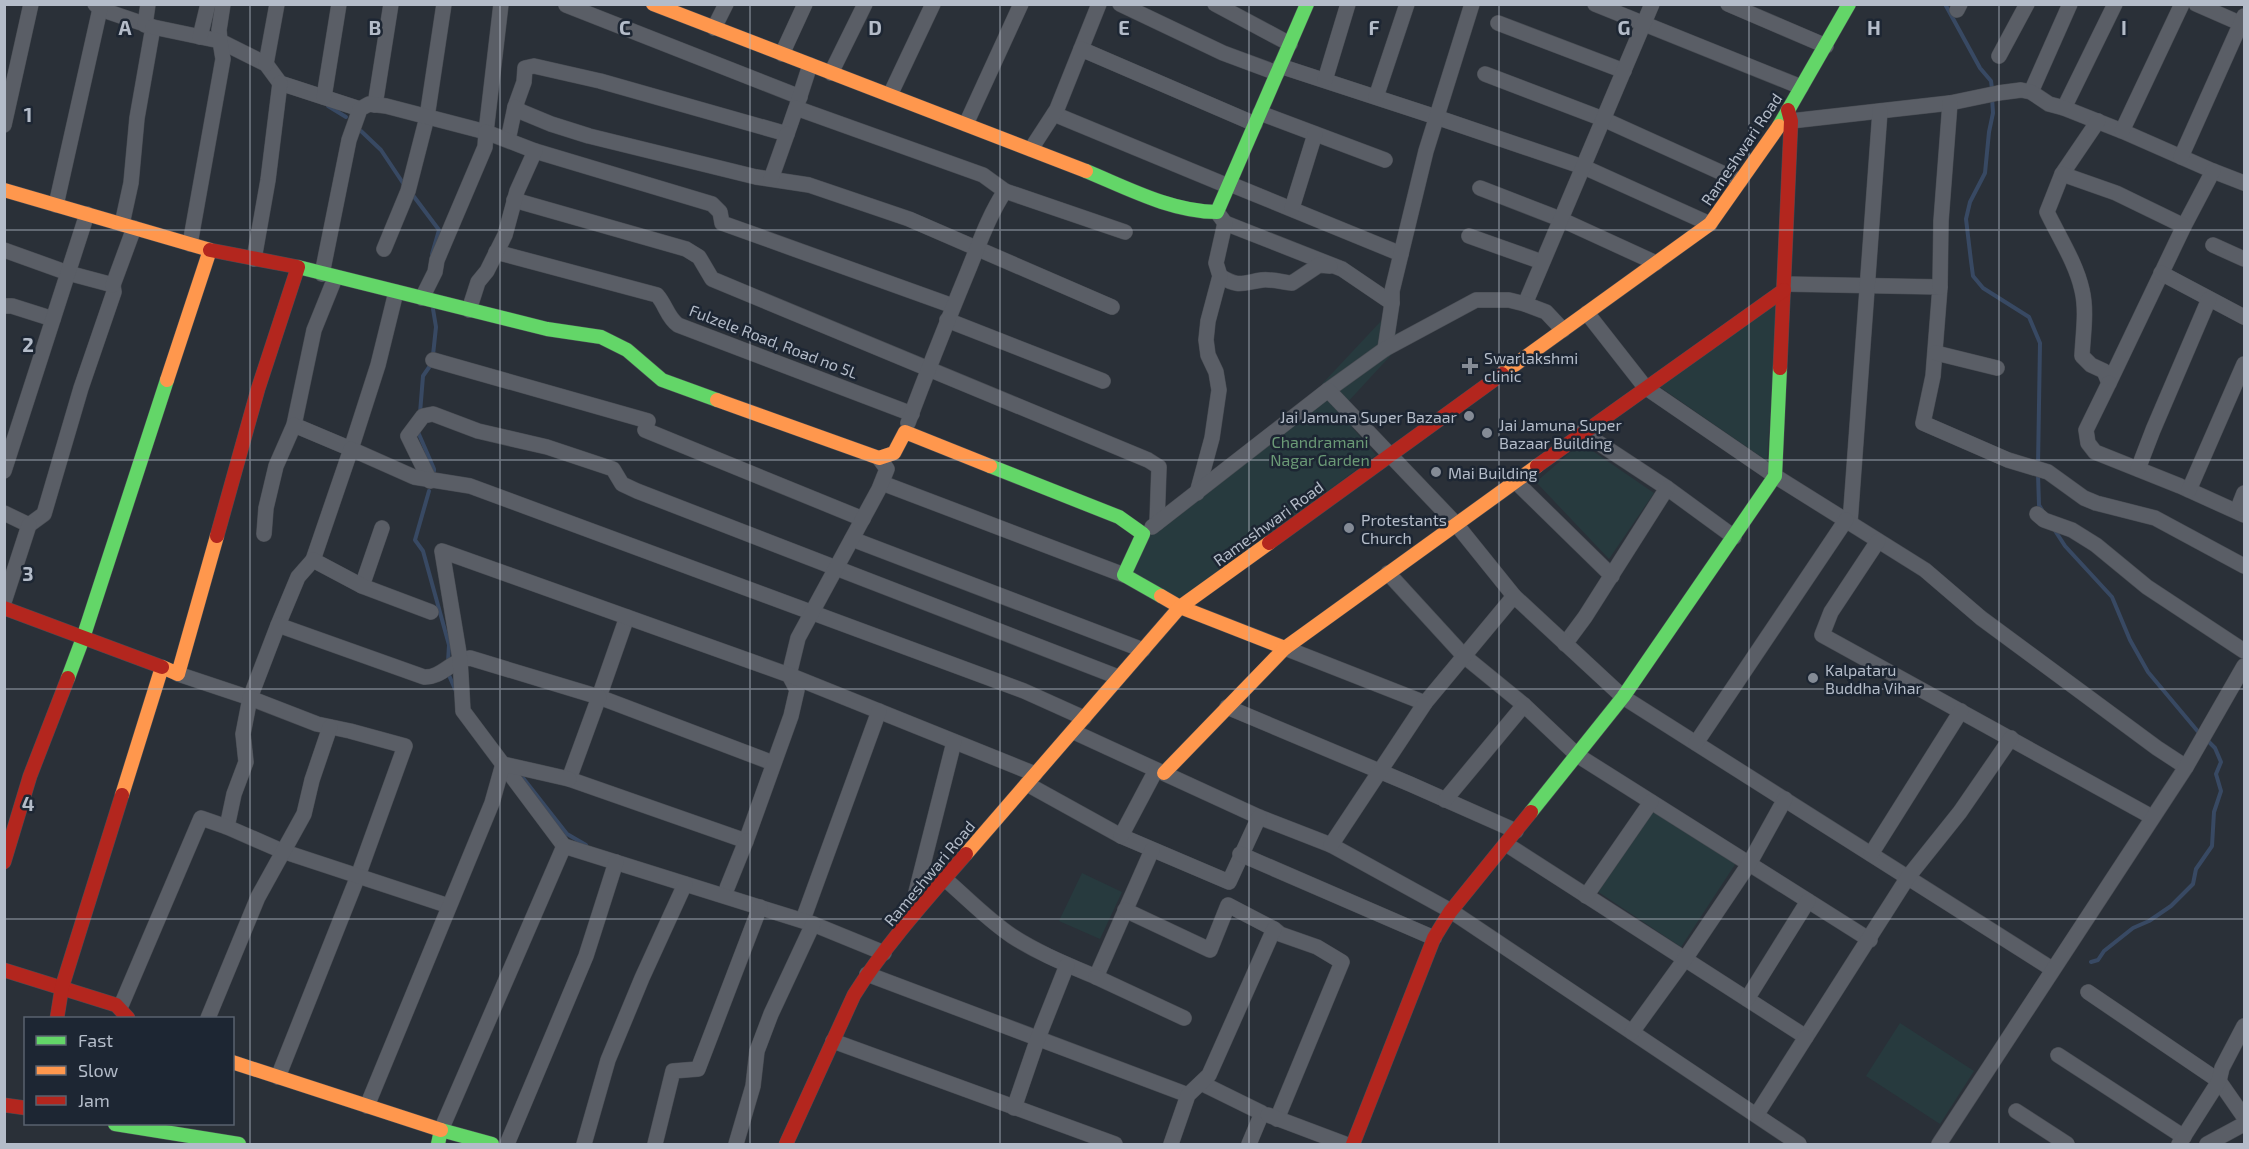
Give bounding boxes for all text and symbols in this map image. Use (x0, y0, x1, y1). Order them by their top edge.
text: A (118, 15, 132, 39)
text: B (369, 15, 381, 39)
text: C (619, 15, 631, 39)
text: D (868, 15, 882, 39)
text: E (1118, 15, 1130, 39)
text: F (1368, 15, 1380, 39)
text: G (1618, 15, 1630, 39)
text: H (1867, 15, 1881, 39)
text: I (2121, 15, 2127, 39)
street label: Rameshwari Road (1696, 89, 1786, 209)
text: 1 (24, 102, 32, 126)
street label: Fulzele Road, Road no 5L (687, 300, 861, 382)
text: 2 (22, 332, 34, 356)
place label: Swarlakshmi clinic (1484, 348, 1578, 385)
marker: Swarlakshmi clinic (1461, 357, 1479, 375)
place label: Jai Jamuna Super Bazaar (1280, 407, 1458, 426)
marker: Jai Jamuna Super Bazaar (1462, 409, 1476, 423)
place label: Jai Jamuna Super Bazaar Building (1499, 415, 1622, 452)
marker: Jai Jamuna Super Bazaar Building (1480, 426, 1494, 440)
park label: Chandramani Nagar Garden (1270, 432, 1370, 469)
place label: Mai Building (1448, 463, 1538, 482)
marker: Mai Building (1429, 465, 1443, 479)
street label: Rameshwari Road (1209, 477, 1327, 569)
place label: Protestants Church (1361, 510, 1447, 547)
marker: Protestants Church (1342, 521, 1356, 535)
text: 3 (22, 561, 34, 585)
place label: Kalpataru Buddha Vihar (1825, 660, 1922, 697)
marker: Kalpataru Buddha Vihar (1806, 671, 1820, 685)
text: 4 (22, 791, 35, 815)
street label: Rameshwari Road (879, 817, 979, 929)
legend (24, 1017, 234, 1125)
text: Fast (78, 1029, 113, 1051)
text: Slow (78, 1059, 119, 1081)
text: Jam (78, 1089, 110, 1111)

